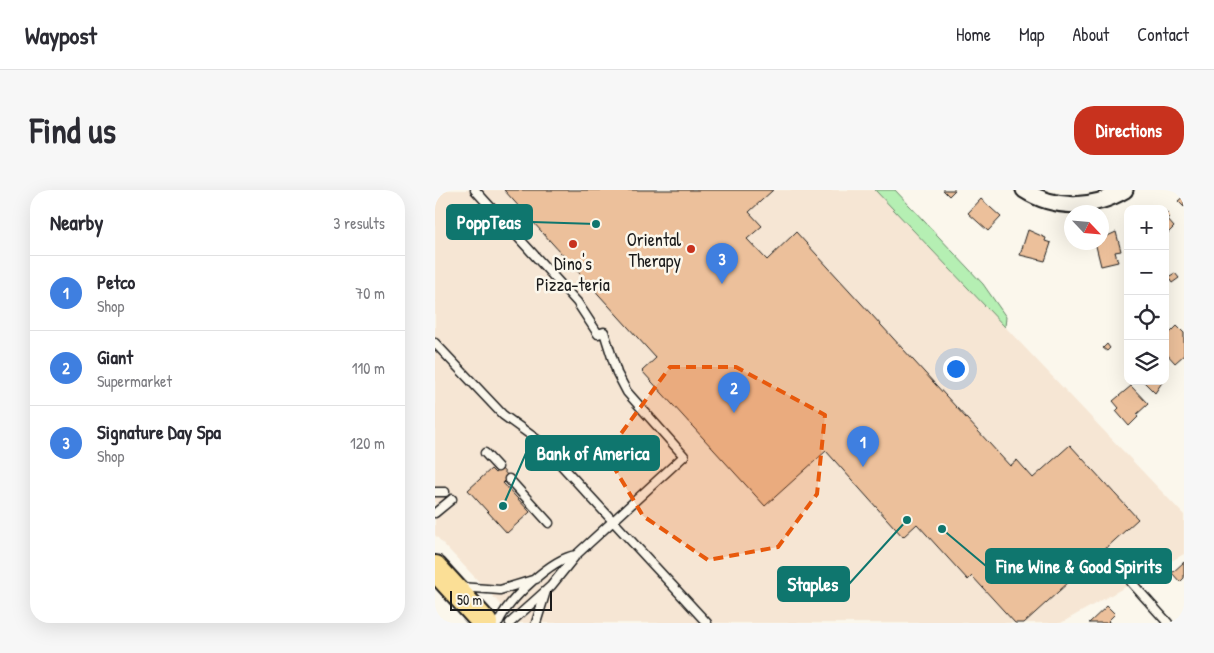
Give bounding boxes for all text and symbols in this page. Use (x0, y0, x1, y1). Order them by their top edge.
text: Waypost (25, 19, 97, 51)
text: Home (956, 22, 991, 47)
text: Map (1019, 22, 1044, 47)
text: About (1072, 22, 1109, 47)
text: Contact (1137, 22, 1189, 47)
button: Directions (1074, 106, 1184, 155)
text: Find us (30, 107, 116, 154)
callout: PoppTeas (447, 205, 532, 239)
north arrow (1064, 205, 1109, 250)
map controls (1124, 205, 1169, 385)
button: + (1124, 205, 1169, 250)
text: Nearby (50, 208, 103, 237)
text: PoppTeas (457, 209, 522, 236)
text: 3 results (333, 212, 385, 234)
place label: Oriental Therapy (627, 227, 681, 273)
marker: Dino's Pizza-teria (567, 238, 579, 250)
marker: Oriental Therapy (685, 243, 697, 255)
pin: 3 (706, 243, 738, 284)
button: − (1124, 250, 1169, 295)
place label: Dino's Pizza-teria (536, 251, 610, 297)
text: Petco (97, 269, 135, 295)
text: 1 (63, 282, 69, 304)
text: 70 m (355, 282, 385, 304)
text: Shop (97, 295, 124, 317)
button: locate (1124, 295, 1169, 340)
button: layers (1124, 340, 1169, 385)
text: Giant (97, 344, 133, 370)
your location (943, 356, 969, 382)
text: 2 (62, 357, 70, 379)
text: 110 m (352, 357, 385, 379)
text: Supermarket (97, 370, 172, 392)
pin: 2 (718, 372, 750, 413)
text: Signature Day Spa (97, 419, 221, 445)
pin: 1 (847, 426, 879, 467)
text: 3 (62, 432, 70, 454)
text: 120 m (350, 432, 385, 454)
callout: Bank of America (526, 436, 659, 470)
text: Bank of America (537, 440, 650, 466)
text: Shop (97, 445, 124, 467)
callout: Fine Wine & Good Spirits (986, 549, 1171, 583)
text: Fine Wine & Good Spirits (995, 553, 1162, 580)
callout: Staples (778, 567, 849, 601)
text: Staples (788, 571, 839, 598)
scale bar (450, 588, 553, 611)
text: 50 m (457, 590, 482, 609)

